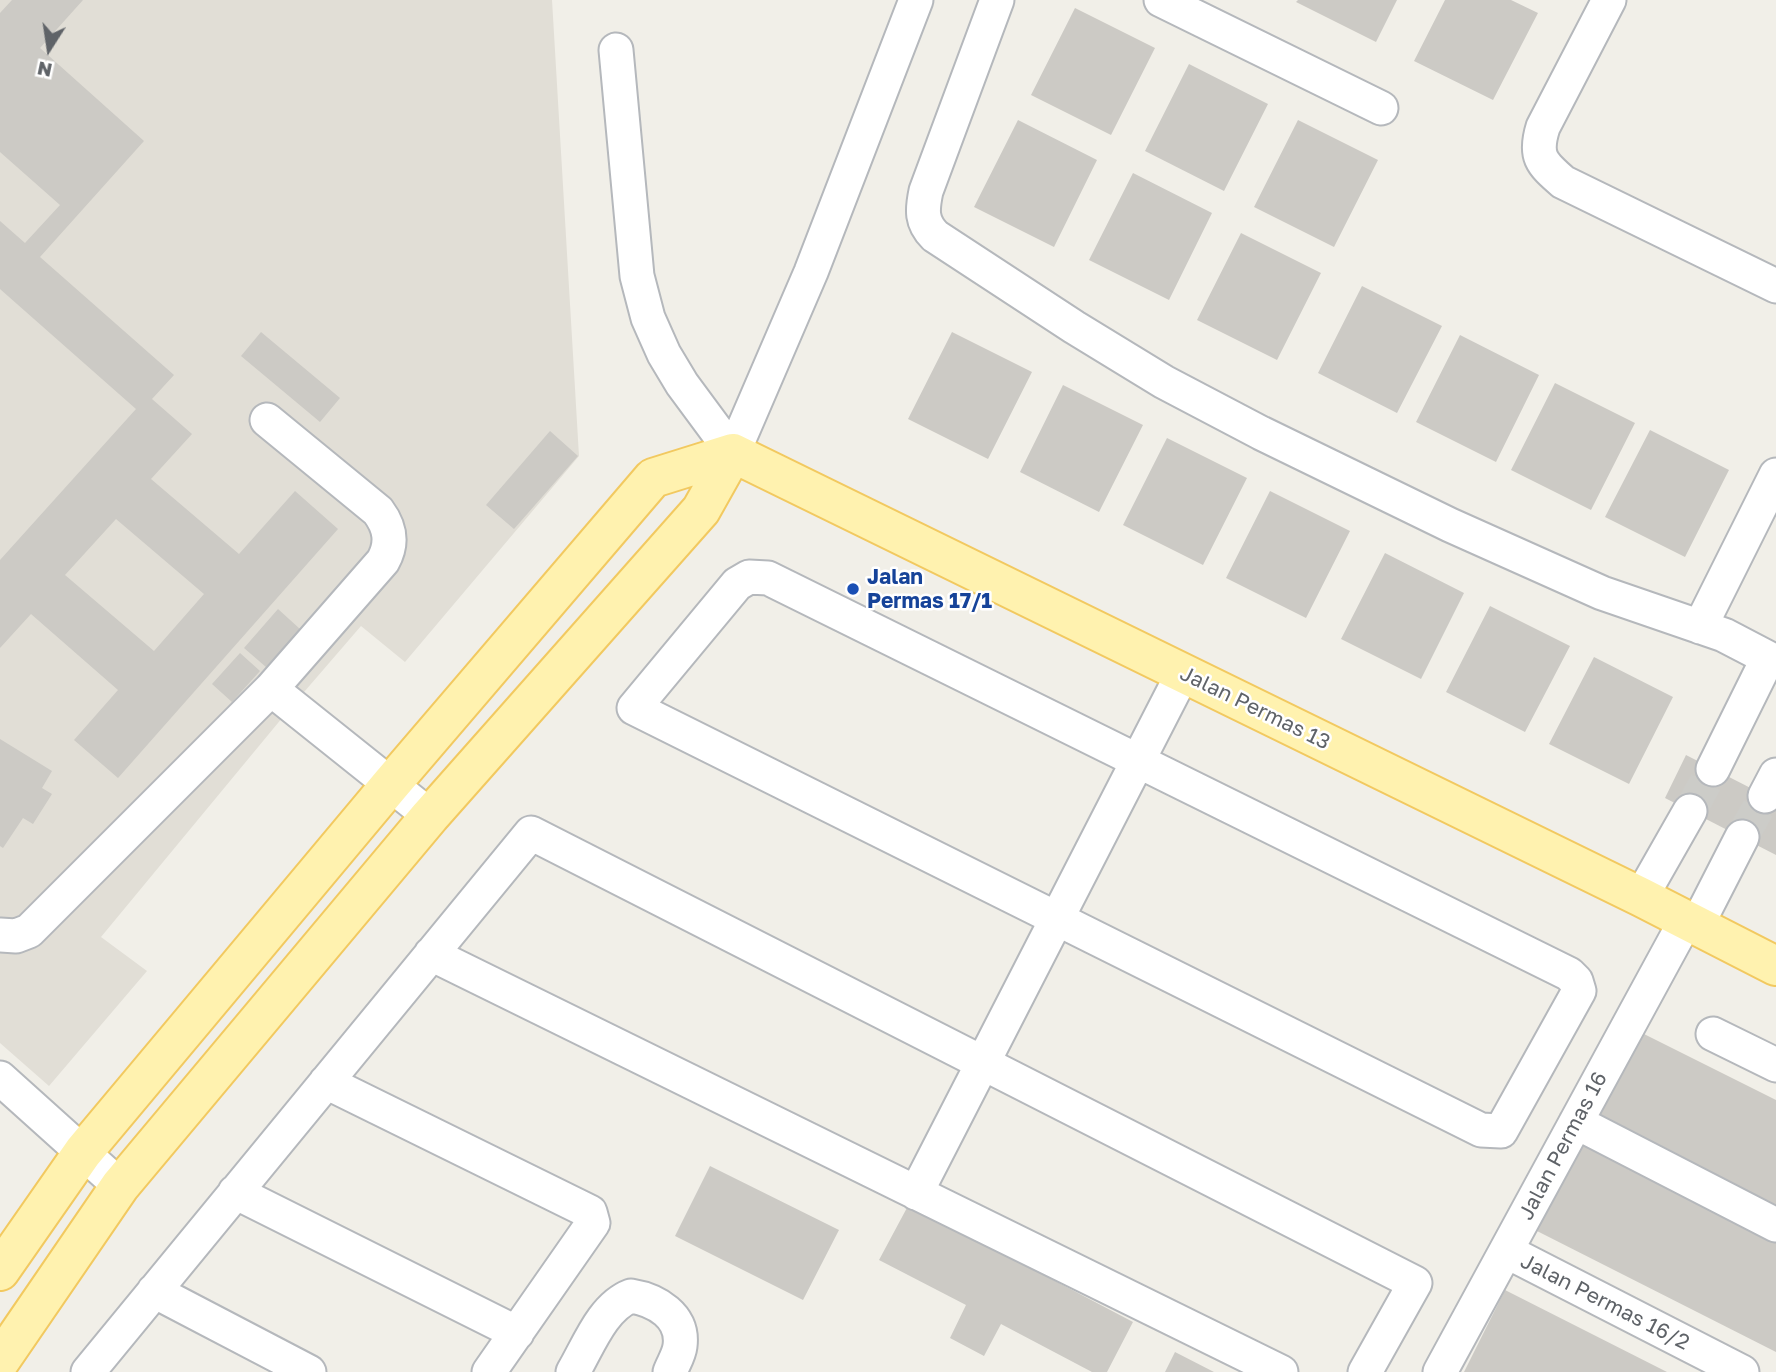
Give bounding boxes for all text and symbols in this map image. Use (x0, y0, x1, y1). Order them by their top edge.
north arrow (14, 14, 84, 84)
text: N (35, 57, 54, 83)
place label: Jalan Permas 17/1 (867, 564, 992, 614)
marker: Jalan Permas 17/1 (845, 581, 861, 597)
street label: Jalan Permas 13 (1176, 661, 1334, 755)
street label: Jalan Permas 16 (1513, 1068, 1613, 1224)
street label: Jalan Permas 16/2 (1516, 1249, 1694, 1355)

